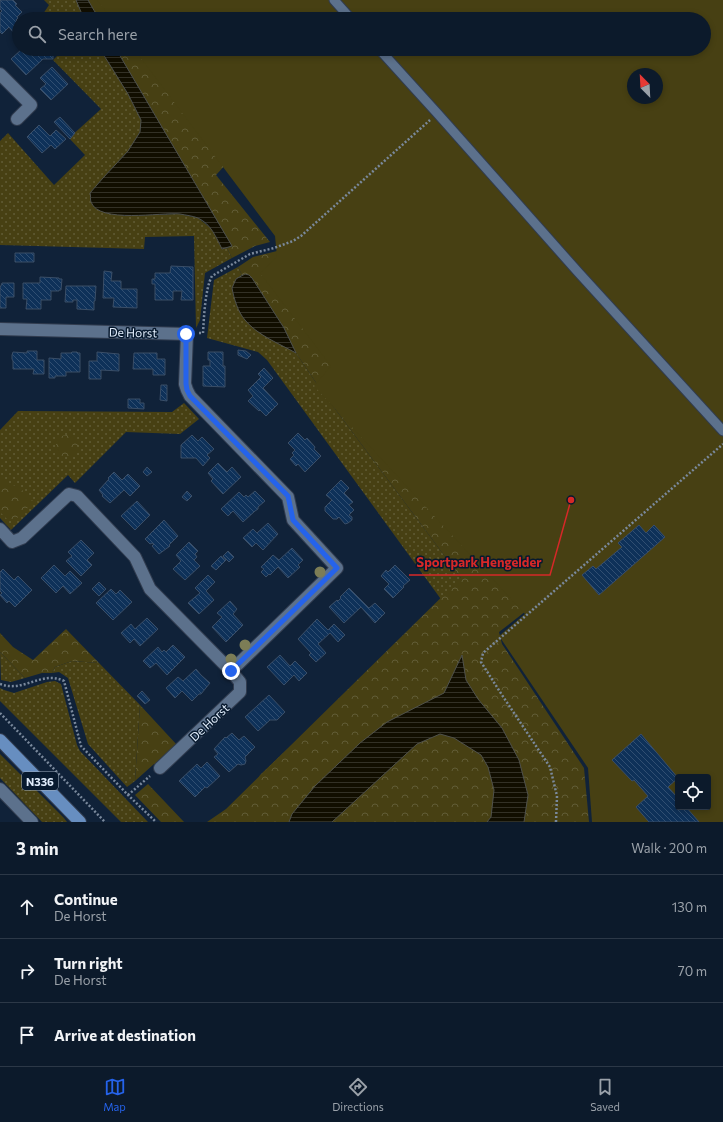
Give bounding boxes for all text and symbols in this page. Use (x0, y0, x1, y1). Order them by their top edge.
search box (12, 12, 711, 56)
icon: search (26, 23, 48, 45)
text: Search here (58, 25, 137, 43)
north arrow (627, 68, 663, 104)
street label: De Horst (109, 325, 157, 339)
route start (177, 325, 195, 343)
callout: Sportpark Hengelder (409, 550, 550, 575)
text: Sportpark Hengelder (416, 554, 542, 570)
route end (222, 662, 240, 680)
street label: De Horst (186, 700, 232, 744)
road number: N336 (22, 772, 58, 790)
map controls (675, 774, 711, 810)
button: locate (675, 774, 711, 810)
text: 3 min (16, 838, 59, 859)
text: Walk · 200 m (631, 840, 707, 856)
text: Continue (54, 890, 118, 908)
icon: ahead (16, 896, 38, 918)
text: 130 m (672, 899, 707, 915)
text: De Horst (54, 908, 107, 924)
text: Turn right (54, 954, 123, 972)
icon: right (16, 960, 38, 982)
text: 70 m (678, 963, 707, 979)
text: De Horst (54, 972, 107, 988)
icon: arrive (16, 1024, 38, 1046)
text: Arrive at destination (54, 1026, 196, 1044)
tab: Map (103, 1076, 126, 1113)
tab: Directions (332, 1076, 384, 1113)
tab: Saved (590, 1076, 620, 1113)

